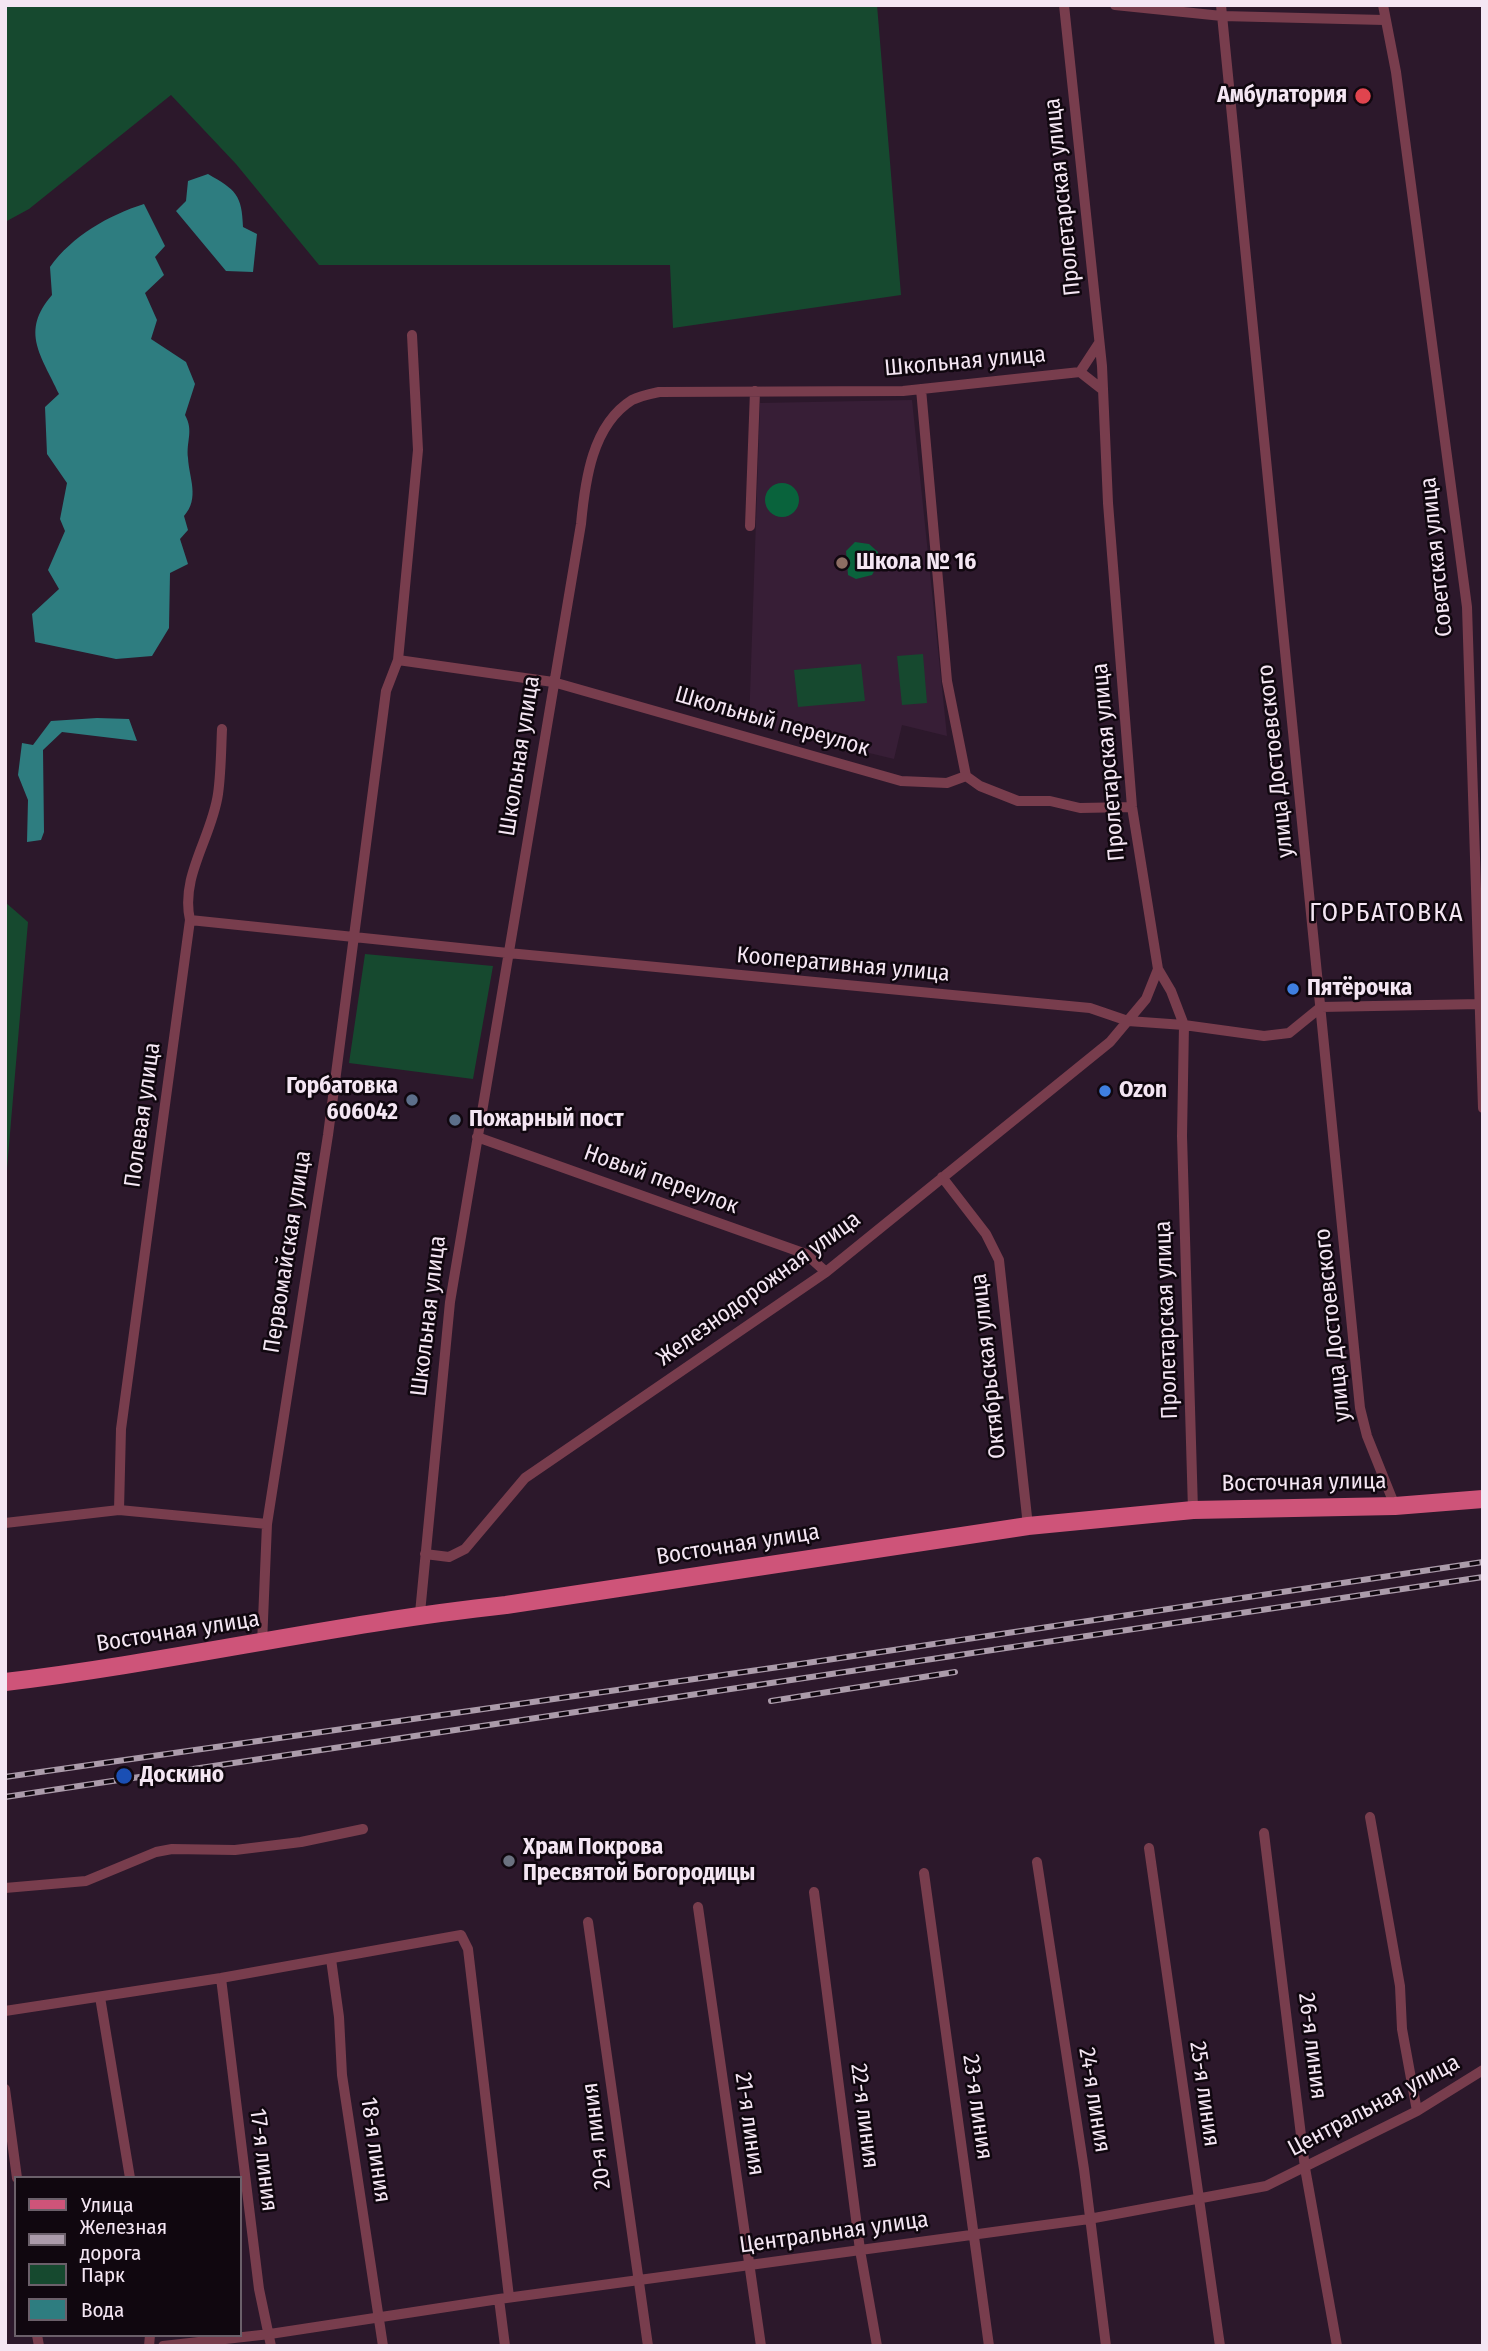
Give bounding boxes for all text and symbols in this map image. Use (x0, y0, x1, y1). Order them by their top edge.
place label: Амбулатория (1217, 82, 1347, 110)
marker: Амбулатория (1353, 86, 1373, 106)
street label: Пролетарская улица (1039, 97, 1087, 297)
street label: Школьная улица (883, 341, 1047, 383)
street label: Советская улица (1415, 476, 1459, 638)
place label: Школа № 16 (856, 549, 976, 577)
marker: Школа № 16 (834, 555, 850, 571)
street label: Пролетарская улица (1087, 662, 1131, 862)
street label: улица Достоевского (1252, 663, 1300, 859)
street label: Школьная улица (494, 674, 546, 838)
street label: Школьный переулок (672, 681, 872, 763)
district label: ГОРБАТОВКА (1311, 898, 1463, 930)
street label: Кооперативная улица (735, 942, 951, 988)
place label: Пятёрочка (1307, 975, 1412, 1003)
marker: Пятёрочка (1285, 981, 1301, 997)
street label: Полевая улица (119, 1041, 167, 1189)
place label: Горбатовка 606042 (286, 1073, 398, 1127)
place label: Ozon (1119, 1077, 1167, 1105)
marker: Ozon (1097, 1083, 1113, 1099)
marker: Горбатовка 606042 (404, 1092, 420, 1108)
place label: Пожарный пост (469, 1106, 624, 1134)
marker: Пожарный пост (447, 1112, 463, 1128)
street label: Новый переулок (580, 1139, 742, 1221)
street label: Первомайская улица (258, 1149, 318, 1355)
street label: Железнодорожная улица (652, 1206, 866, 1372)
street label: Пролетарская улица (1150, 1220, 1184, 1420)
street label: улица Достоевского (1309, 1227, 1357, 1423)
street label: Школьная улица (405, 1234, 453, 1398)
street label: Октябрьская улица (966, 1272, 1012, 1460)
street label: Восточная улица (1221, 1468, 1387, 1498)
street label: Восточная улица (655, 1518, 821, 1572)
street label: Восточная улица (95, 1605, 261, 1659)
place label: Доскино (140, 1762, 224, 1790)
marker: Доскино (114, 1766, 134, 1786)
place label: Храм Покрова Пресвятой Богородицы (523, 1834, 755, 1888)
marker: Храм Покрова Пресвятой Богородицы (501, 1853, 517, 1869)
street label: 26-я линия (1292, 1991, 1332, 2101)
street label: 25-я линия (1183, 2040, 1225, 2148)
street label: 24-я линия (1072, 2045, 1116, 2155)
street label: Центральная улица (1283, 2049, 1465, 2163)
street label: 23-я линия (956, 2053, 998, 2161)
street label: 22-я линия (844, 2062, 884, 2170)
street label: 21-я линия (728, 2071, 770, 2177)
street label: 20-я линия (577, 2081, 617, 2191)
street label: 18-я линия (354, 2096, 396, 2204)
street label: 17-я линия (243, 2107, 283, 2213)
legend (14, 2176, 242, 2337)
text: Улица (81, 2192, 134, 2218)
street label: Центральная улица (738, 2206, 930, 2260)
text: Железная дорога (80, 2214, 167, 2266)
text: Парк (81, 2262, 125, 2288)
text: Вода (81, 2297, 124, 2323)

